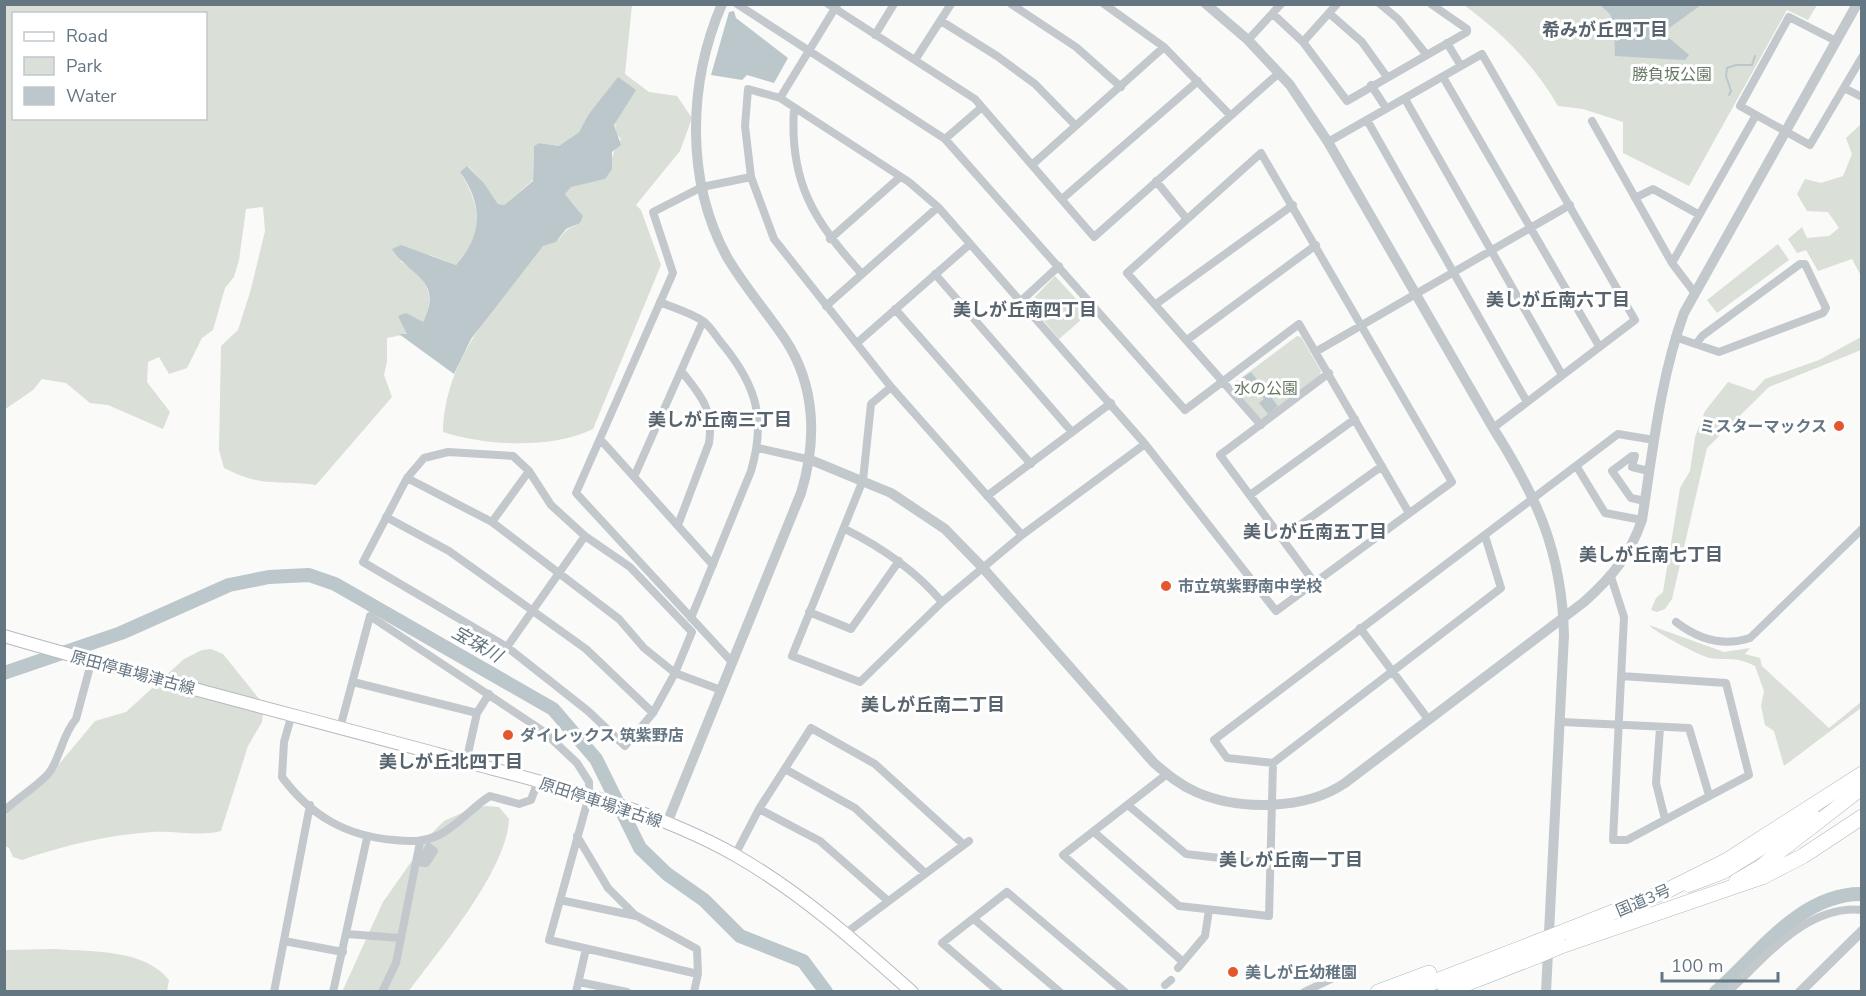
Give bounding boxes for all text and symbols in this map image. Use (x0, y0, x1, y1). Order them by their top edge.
legend (12, 12, 207, 120)
district label: 希みが丘四丁目 (1542, 18, 1668, 42)
text: Road (66, 24, 108, 48)
text: Park (66, 54, 103, 78)
park label: 勝負坂公園 (1632, 64, 1712, 86)
text: Water (66, 84, 117, 108)
district label: 美しが丘南六丁目 (1486, 288, 1630, 312)
district label: 美しが丘南四丁目 (953, 298, 1097, 322)
park label: 水の公園 (1234, 378, 1298, 400)
district label: 美しが丘南三丁目 (648, 408, 792, 432)
place label: ミスターマックス (1699, 416, 1827, 438)
marker: ミスターマックス (1832, 419, 1846, 433)
district label: 美しが丘南五丁目 (1243, 520, 1387, 544)
district label: 美しが丘南七丁目 (1579, 543, 1723, 567)
place label: 市立筑紫野南中学校 (1178, 576, 1322, 598)
marker: 市立筑紫野南中学校 (1159, 579, 1173, 593)
water label: 宝珠川 (448, 620, 508, 669)
street label: 原田停車場津古線 (68, 646, 197, 700)
district label: 美しが丘南二丁目 (861, 693, 1005, 717)
place label: ダイレックス 筑紫野店 (520, 725, 684, 747)
marker: ダイレックス 筑紫野店 (501, 728, 515, 742)
district label: 美しが丘北四丁目 (379, 750, 523, 774)
street label: 原田停車場津古線 (536, 773, 665, 833)
district label: 美しが丘南一丁目 (1219, 848, 1363, 872)
street label: 国道3号 (1613, 880, 1674, 922)
scale bar (1662, 945, 1778, 983)
text: 100 m (1671, 954, 1723, 978)
place label: 美しが丘幼稚園 (1245, 962, 1357, 984)
marker: 美しが丘幼稚園 (1226, 965, 1240, 979)

